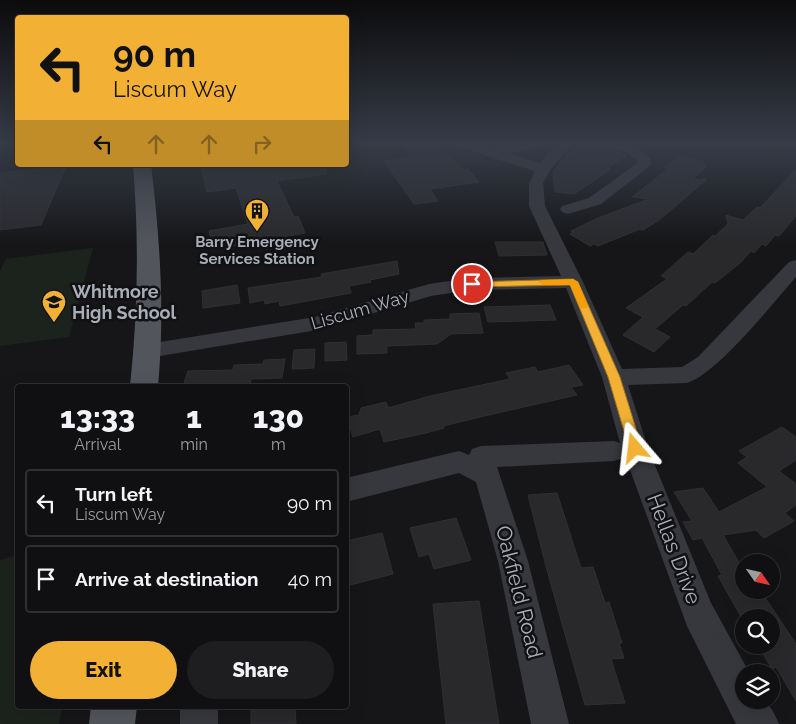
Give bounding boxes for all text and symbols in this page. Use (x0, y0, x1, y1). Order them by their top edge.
text: 90 m (113, 34, 196, 75)
icon: left (30, 35, 95, 100)
text: Liscum Way (113, 76, 237, 102)
icon: left (89, 130, 117, 158)
icon: ahead (142, 130, 170, 158)
icon: ahead (195, 130, 223, 158)
icon: right (248, 130, 276, 158)
building icon: Barry Emergency Services Station (244, 198, 270, 232)
place label: Barry Emergency Services Station (195, 233, 320, 268)
pin (451, 263, 493, 305)
icon: arrive (458, 270, 486, 298)
place label: Whitmore High School (72, 281, 176, 323)
street label: Liscum Way (308, 285, 412, 334)
school or university icon: Whitmore High School (41, 289, 67, 323)
text: 13:33 (60, 400, 135, 435)
text: 1 (186, 400, 202, 435)
text: 130 (253, 400, 304, 435)
position arrow (608, 421, 660, 473)
text: Arrival (74, 435, 121, 454)
text: min (180, 435, 208, 454)
text: m (271, 435, 286, 454)
text: Turn left (75, 483, 152, 505)
icon: left (32, 489, 60, 517)
street label: Hellas Drive (642, 490, 707, 608)
text: 90 m (287, 492, 332, 514)
text: Liscum Way (75, 505, 165, 524)
street label: Oakfield Road (491, 523, 548, 661)
north arrow (735, 554, 780, 599)
map controls (735, 554, 780, 709)
icon: arrive (32, 565, 60, 593)
text: Arrive at destination (75, 568, 259, 590)
text: 40 m (288, 568, 332, 590)
button: search (735, 609, 780, 654)
button: Exit (30, 641, 177, 699)
button: Share (187, 641, 334, 699)
button: layers (735, 664, 780, 709)

